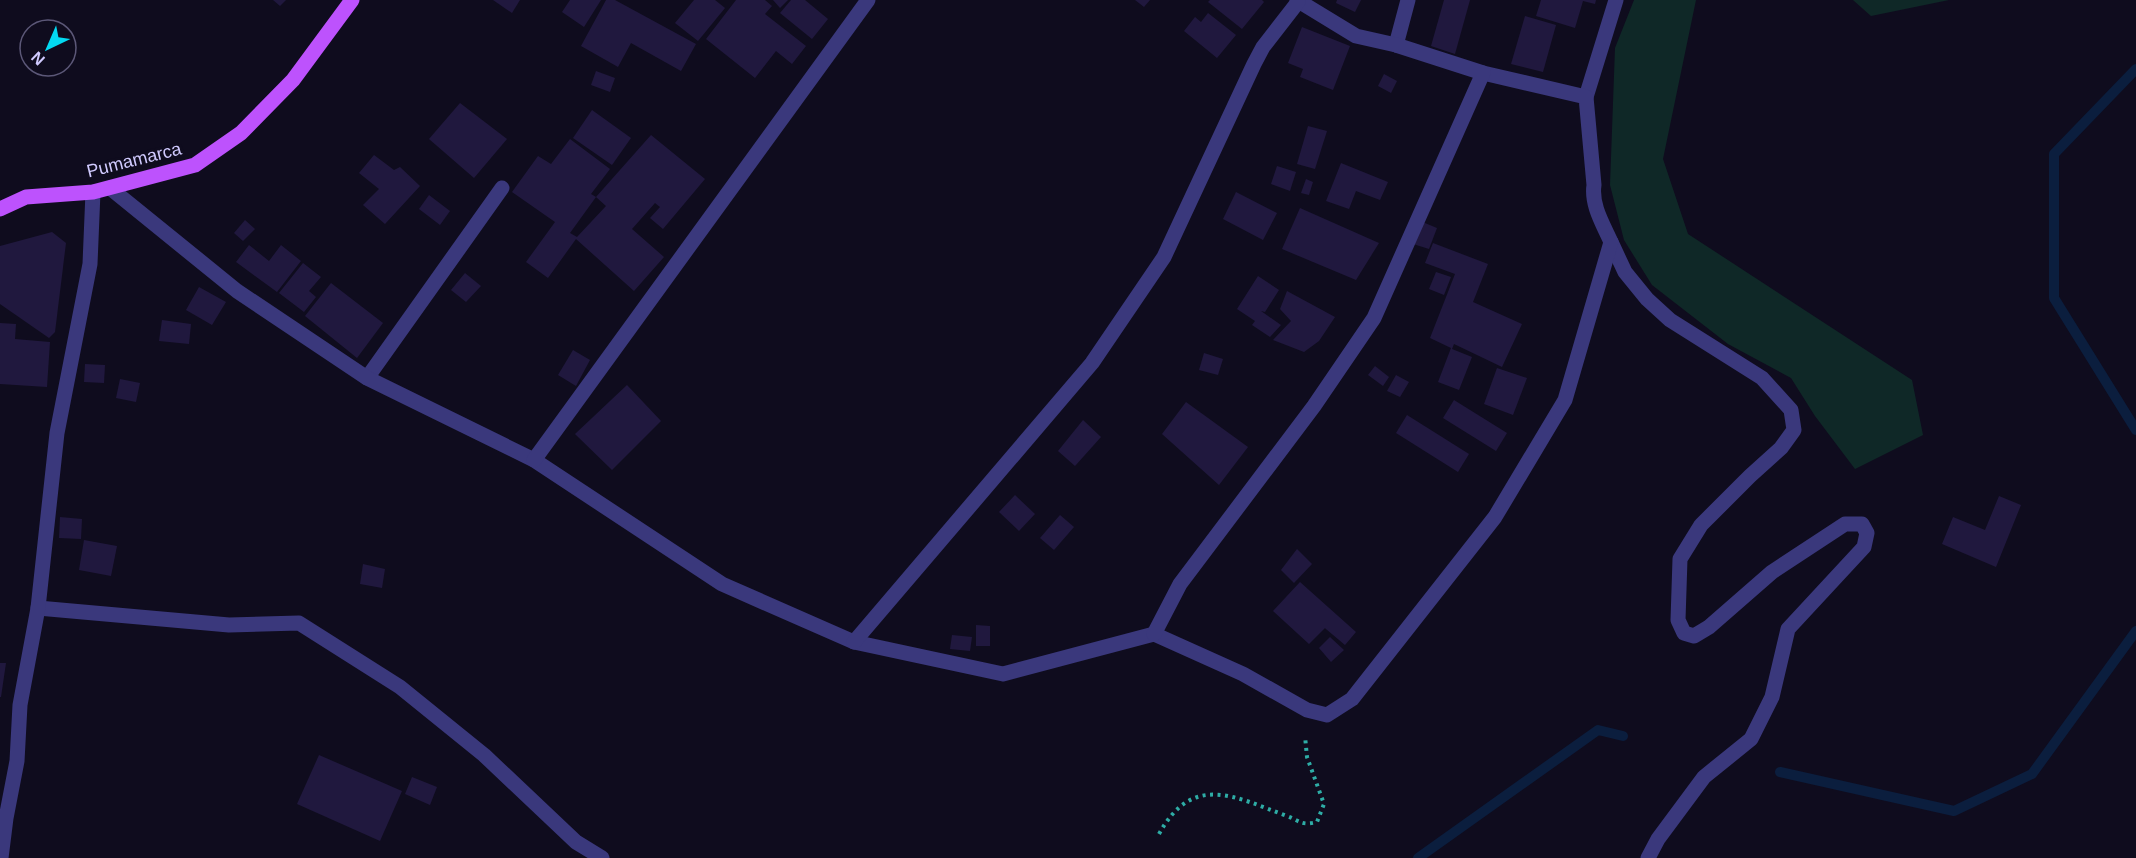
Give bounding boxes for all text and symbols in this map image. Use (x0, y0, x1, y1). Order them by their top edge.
north arrow (18, 18, 78, 78)
text: N (28, 48, 48, 69)
street label: Pumamarca (85, 138, 184, 181)

